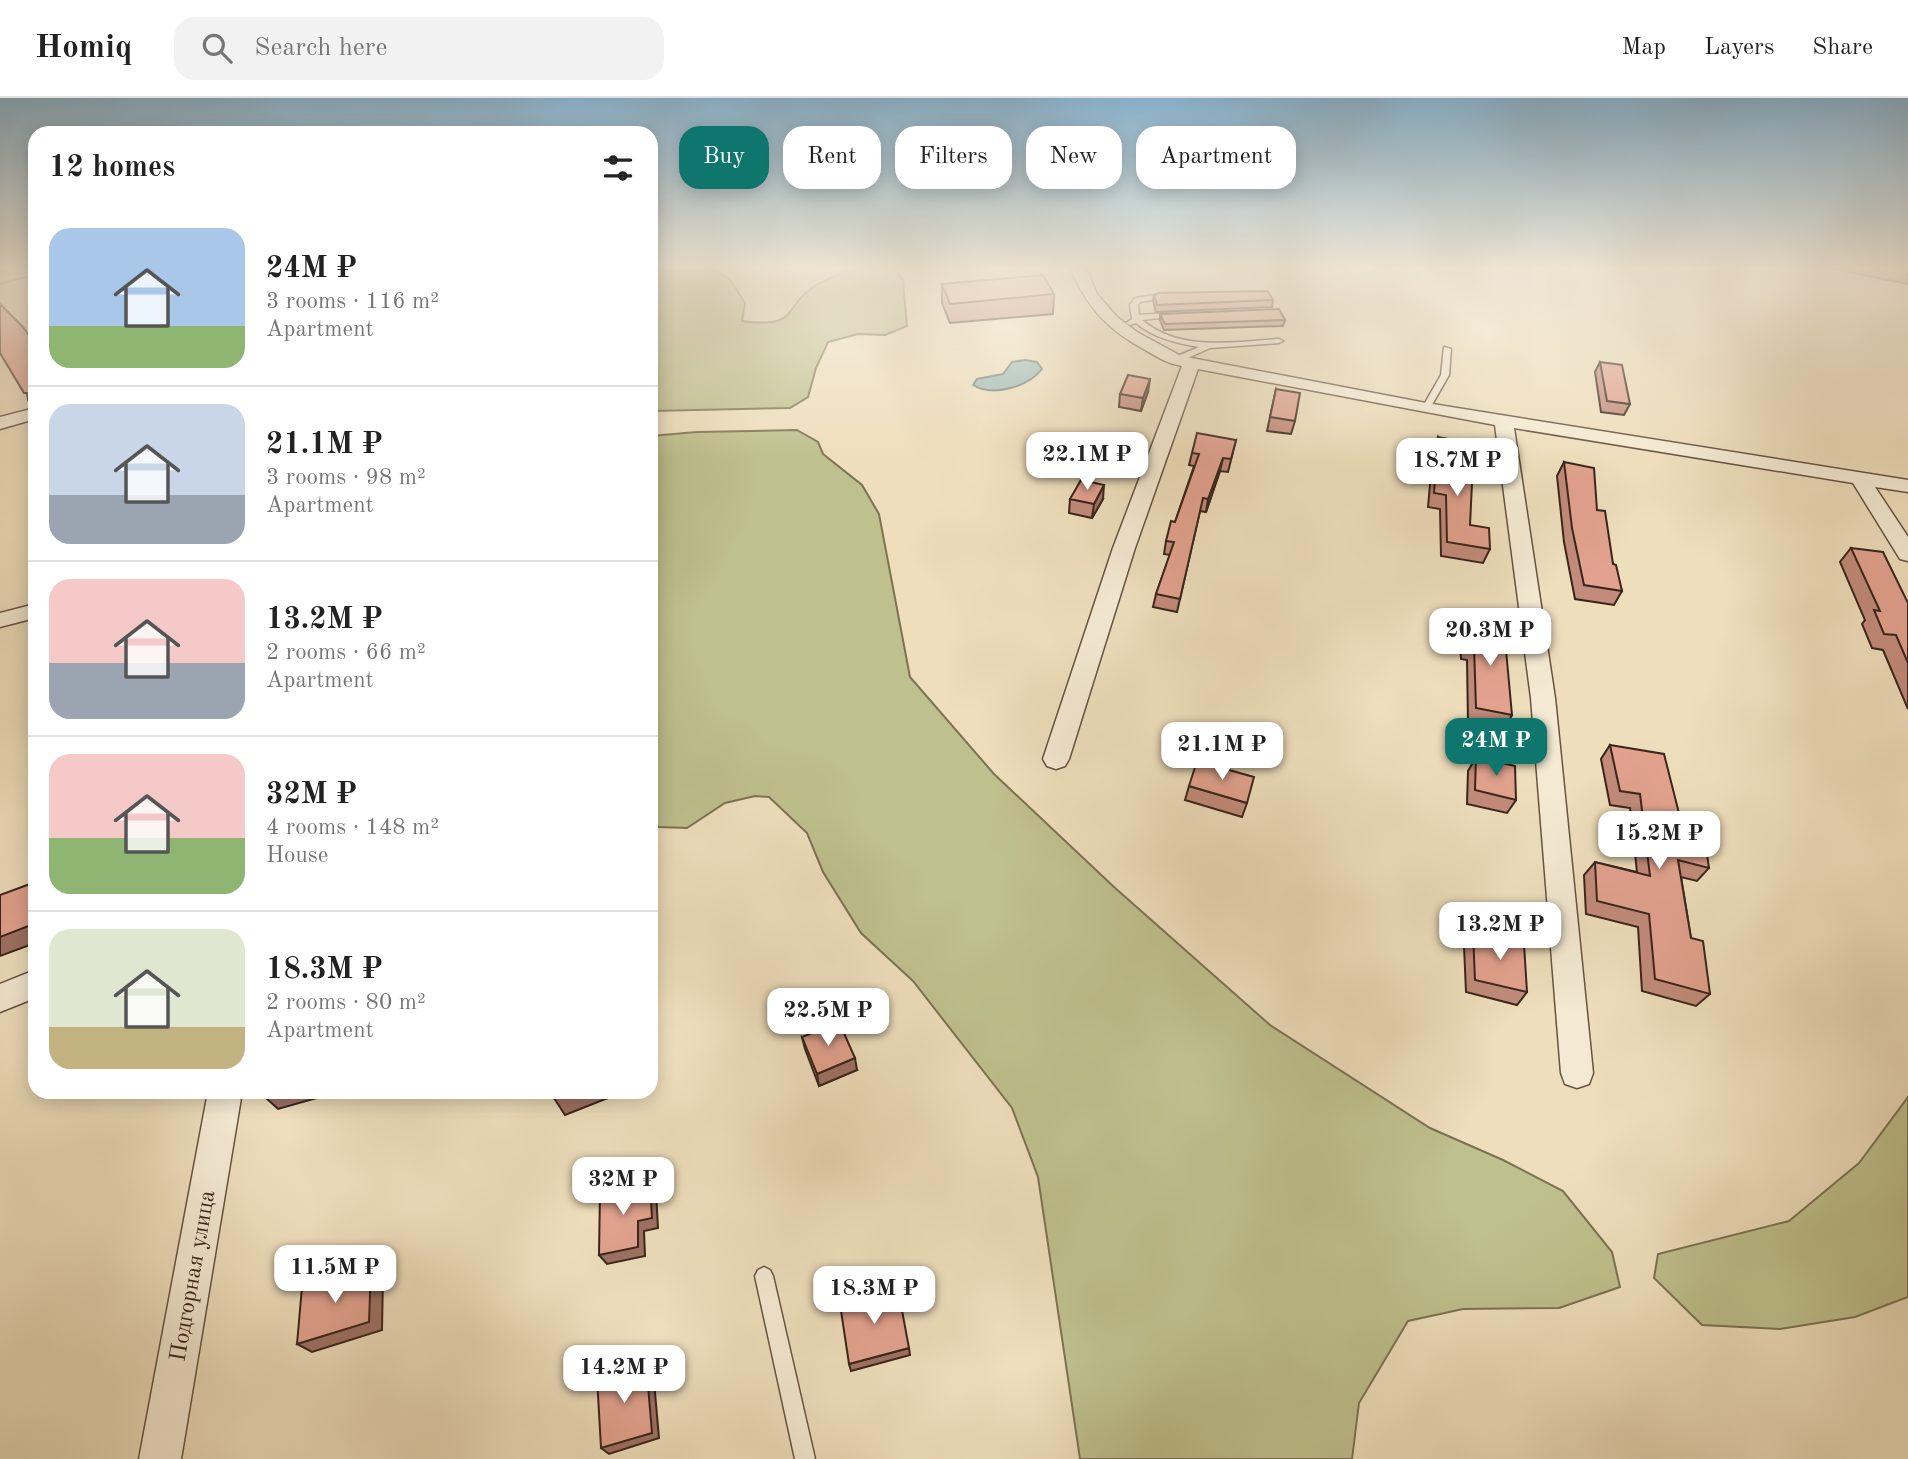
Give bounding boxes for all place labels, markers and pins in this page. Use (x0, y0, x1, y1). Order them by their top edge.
pin: 22.1M ₽ (1022, 432, 1152, 492)
pin: 18.7M ₽ (1392, 438, 1522, 498)
pin: 20.3M ₽ (1425, 608, 1555, 668)
pin: 24M ₽ (1447, 718, 1545, 778)
pin: 21.1M ₽ (1157, 722, 1287, 782)
pin: 15.2M ₽ (1594, 812, 1724, 871)
pin: 13.2M ₽ (1435, 902, 1565, 962)
pin: 22.5M ₽ (763, 988, 893, 1048)
pin: 32M ₽ (574, 1158, 672, 1217)
pin: 11.5M ₽ (270, 1246, 400, 1305)
pin: 18.3M ₽ (809, 1266, 939, 1326)
pin: 14.2M ₽ (559, 1346, 689, 1405)

